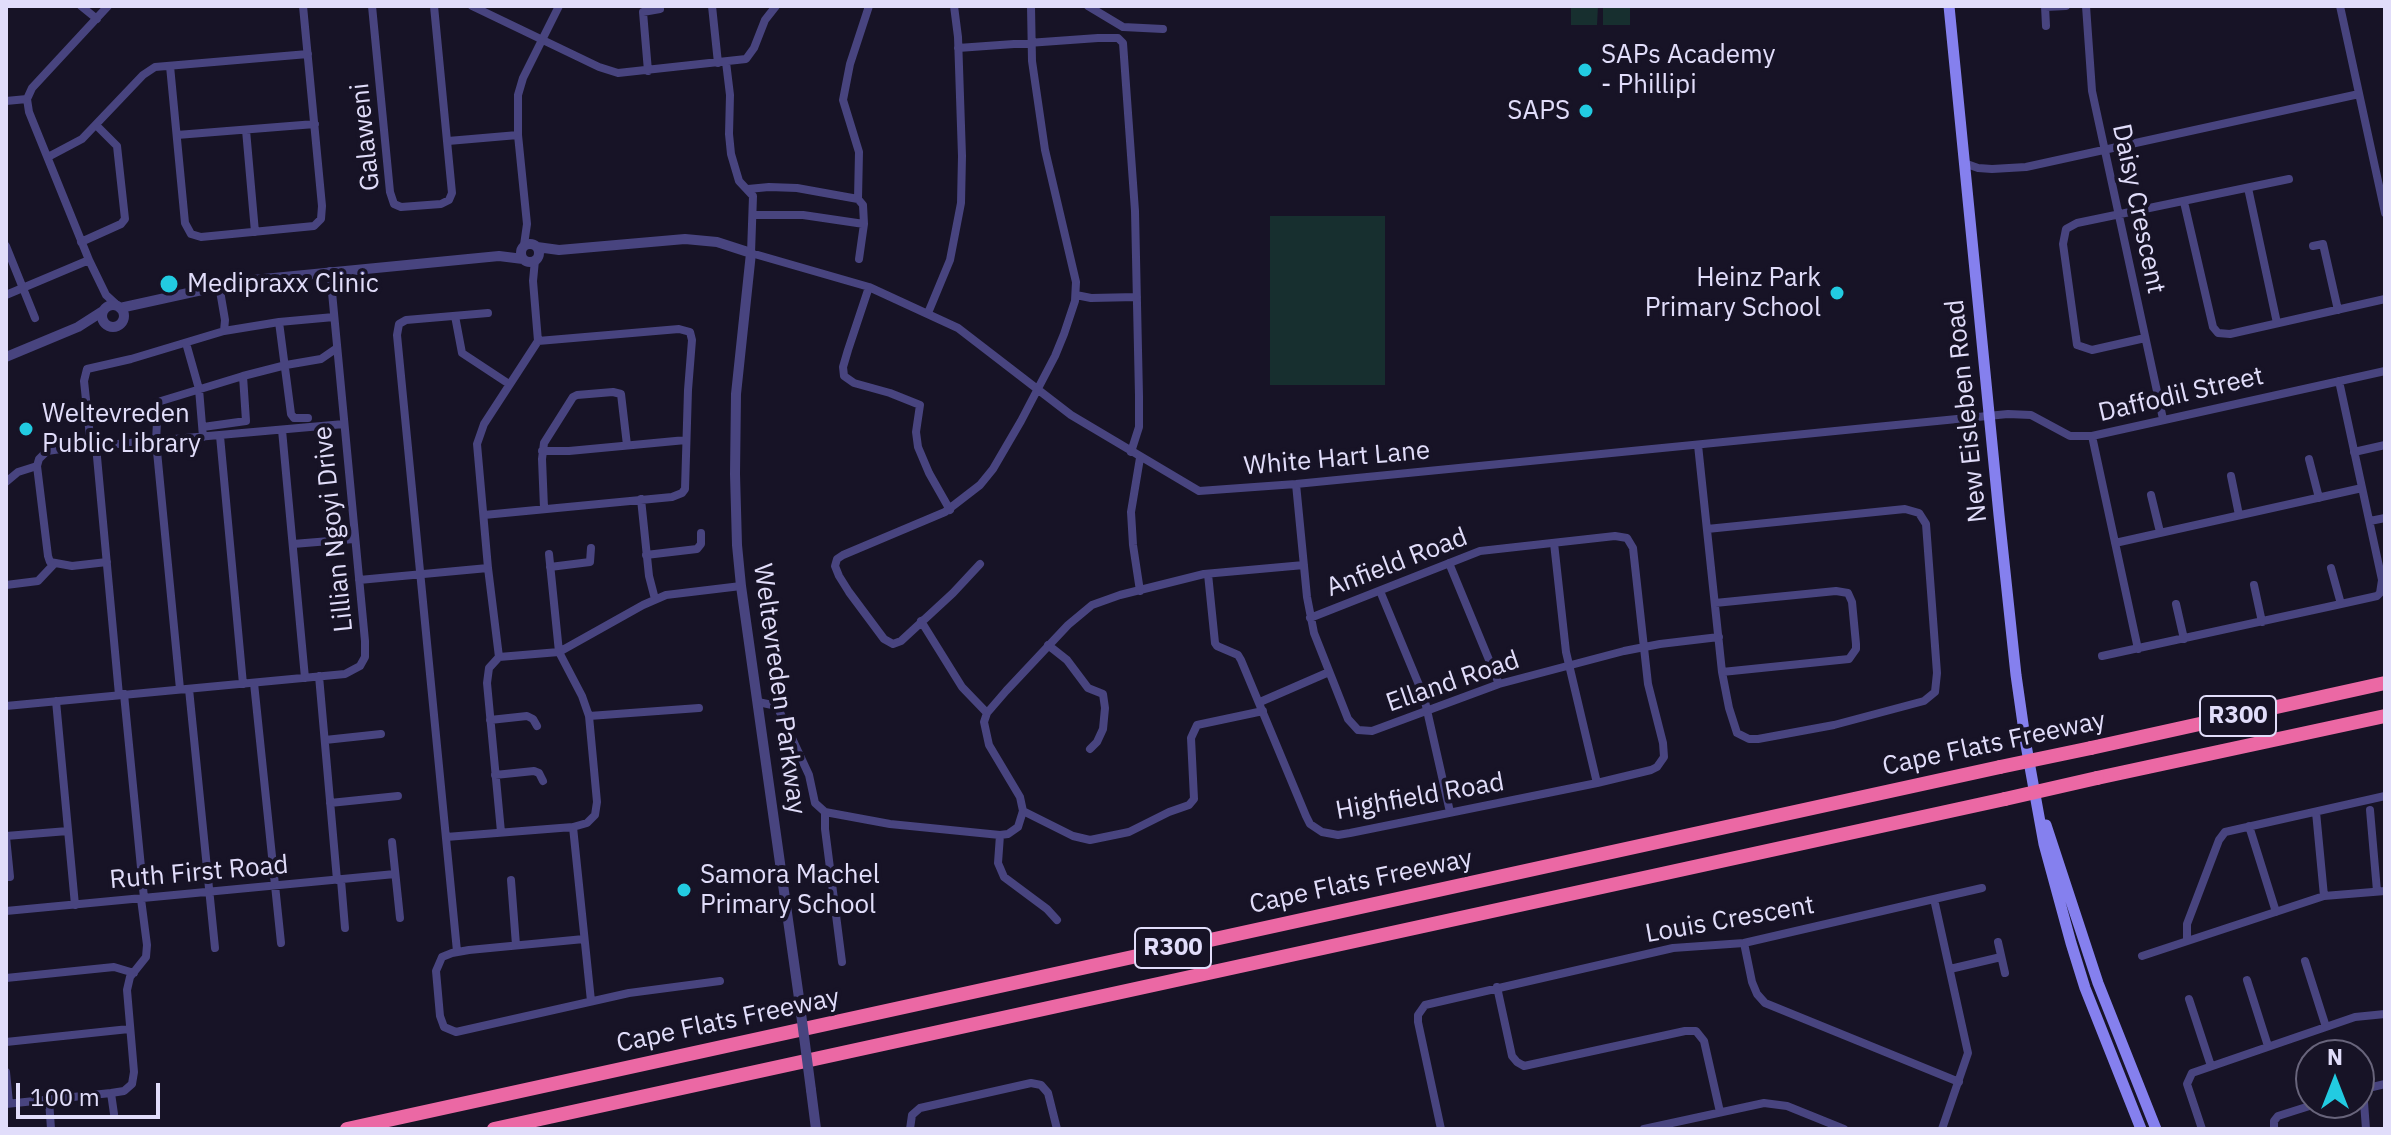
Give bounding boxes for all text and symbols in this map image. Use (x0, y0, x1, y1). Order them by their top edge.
place label: SAPs Academy - Phillipi (1601, 39, 1776, 100)
marker: SAPs Academy - Phillipi (1576, 61, 1594, 79)
street label: Galaweni (345, 82, 387, 192)
place label: SAPS (1507, 95, 1570, 127)
marker: SAPS (1577, 102, 1595, 120)
street label: Daisy Crescent (2105, 121, 2171, 297)
place label: Heinz Park Primary School (1645, 262, 1821, 324)
place label: Medipraxx Clinic (187, 268, 379, 300)
marker: Medipraxx Clinic (158, 273, 180, 295)
marker: Heinz Park Primary School (1828, 284, 1846, 302)
street label: New Eisleben Road (1940, 298, 1994, 524)
street label: Daffodil Street (2095, 361, 2267, 429)
place label: Weltevreden Public Library (42, 398, 201, 460)
marker: Weltevreden Public Library (17, 420, 35, 438)
street label: Lillian Ngoyi Drive (308, 424, 360, 634)
street label: White Hart Lane (1243, 435, 1431, 483)
street label: Anfield Road (1322, 522, 1472, 604)
street label: Weltevreden Parkway (746, 562, 812, 816)
street label: Elland Road (1382, 645, 1524, 719)
road number: R300 (2200, 696, 2276, 736)
street label: Cape Flats Freeway (1880, 705, 2108, 783)
street label: Highfield Road (1333, 767, 1507, 827)
street label: Cape Flats Freeway (1247, 843, 1475, 921)
street label: Ruth First Road (108, 850, 290, 896)
place label: Samora Machel Primary School (700, 859, 880, 920)
marker: Samora Machel Primary School (675, 881, 693, 899)
street label: Louis Crescent (1643, 890, 1817, 950)
road number: R300 (1135, 928, 1211, 968)
street label: Cape Flats Freeway (614, 982, 842, 1060)
north arrow (2295, 1039, 2375, 1119)
text: N (2327, 1042, 2343, 1071)
scale bar (20, 1067, 164, 1117)
text: 100 m (30, 1081, 100, 1113)

